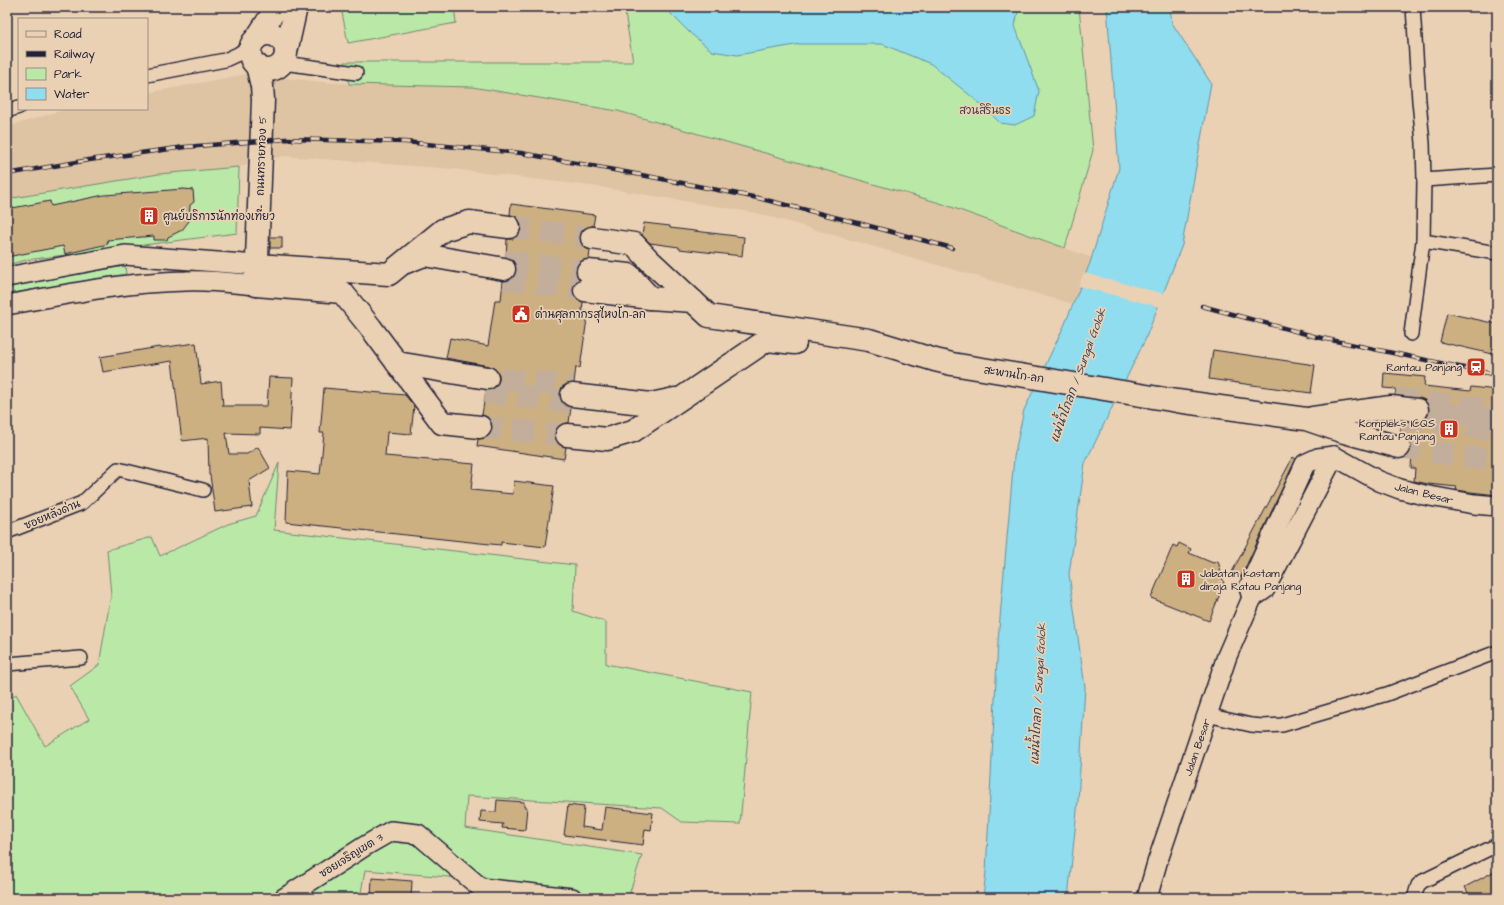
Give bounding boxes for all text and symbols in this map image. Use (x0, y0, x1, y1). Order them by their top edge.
legend (18, 18, 148, 110)
text: Road (54, 26, 82, 43)
text: Railway (54, 46, 95, 64)
text: Park (54, 66, 82, 83)
text: Water (54, 86, 90, 103)
park label: สวนสิรินธร (959, 103, 1011, 118)
street label: ถนนทรายทอง 5 (253, 116, 270, 196)
building icon: ศูนย์บริการนักท่องเที่ยว (138, 205, 160, 227)
place label: ศูนย์บริการนักท่องเที่ยว (163, 205, 275, 225)
public building icon: ด่านศุลกากรสุไหงโก-ลก (510, 303, 532, 325)
water label: แม่น้ำโกลก / Sungai Golok (1043, 304, 1112, 445)
place label: ด่านศุลกากรสุไหงโก-ลก (535, 306, 646, 323)
station icon: Rantau Panjang (1465, 356, 1487, 378)
place label: Rantau Panjang (1386, 360, 1462, 376)
street label: สะพานโก-ลก (983, 361, 1045, 387)
place label: Kompleks ICQS Rantau Panjang (1359, 416, 1435, 445)
building icon: Kompleks ICQS Rantau Panjang (1438, 418, 1460, 440)
street label: Jalan Besar (1393, 479, 1455, 508)
street label: ซอยหลังด่าน (21, 495, 83, 533)
place label: Jabatan kastam diraja Ratau Panjang (1200, 566, 1302, 595)
building icon: Jabatan kastam diraja Ratau Panjang (1175, 568, 1197, 590)
water label: แม่น้ำโกลก / Sungai Golok (1023, 622, 1052, 765)
street label: Jalan Besar (1181, 717, 1214, 778)
street label: ซอยเจริญเขต 3 (316, 830, 387, 881)

